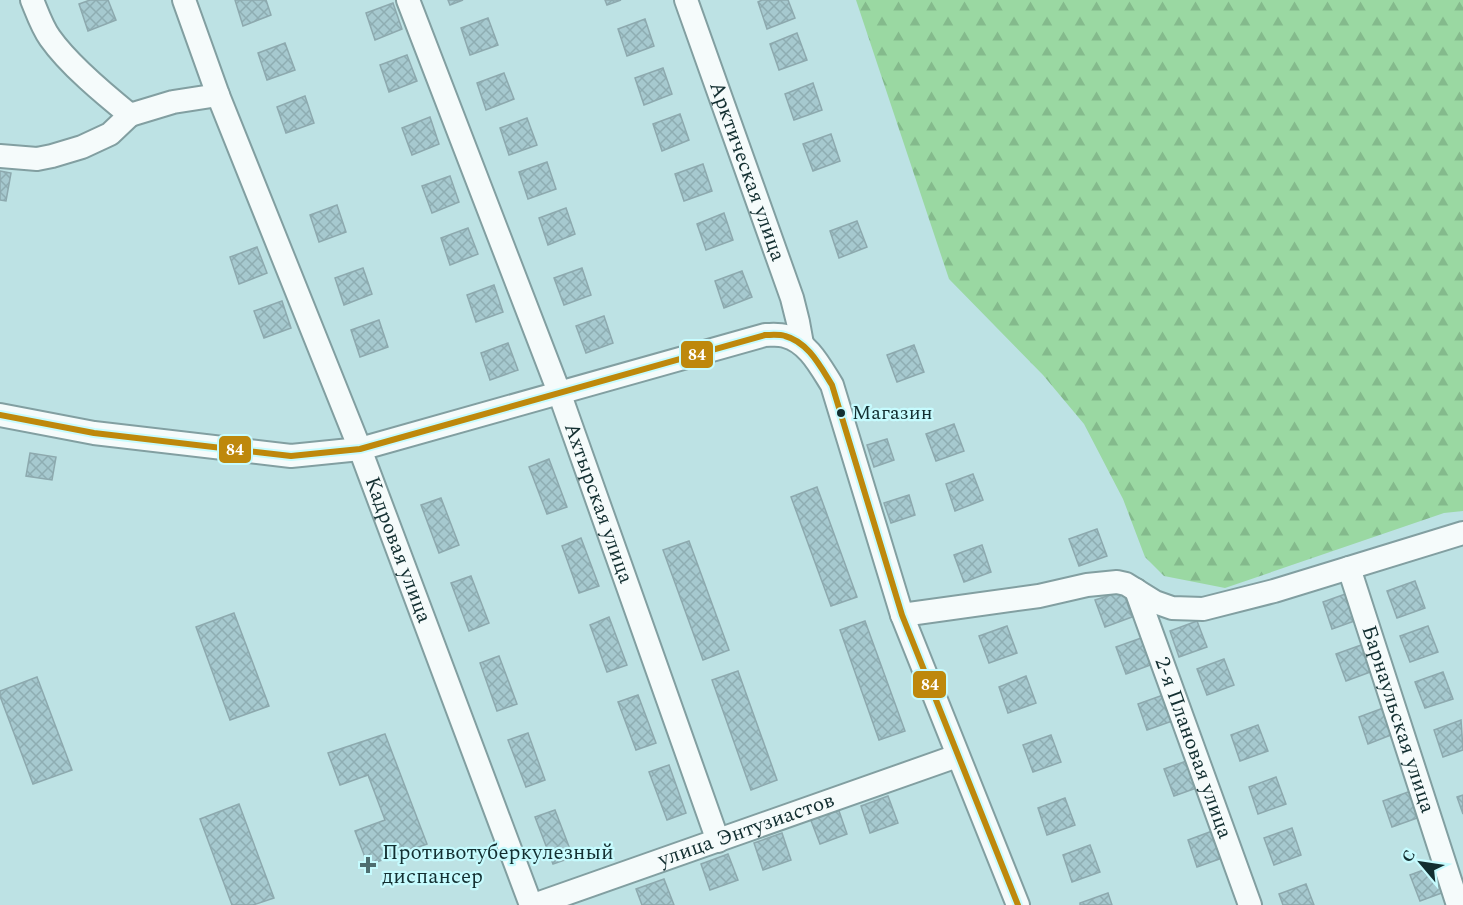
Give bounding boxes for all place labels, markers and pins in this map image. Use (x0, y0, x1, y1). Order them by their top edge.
place label: Магазин (852, 398, 933, 428)
marker: Магазин (835, 407, 847, 419)
place label: Противотуберкулезный диспансер (382, 837, 614, 893)
marker: Противотуберкулезный диспансер (359, 856, 377, 874)

